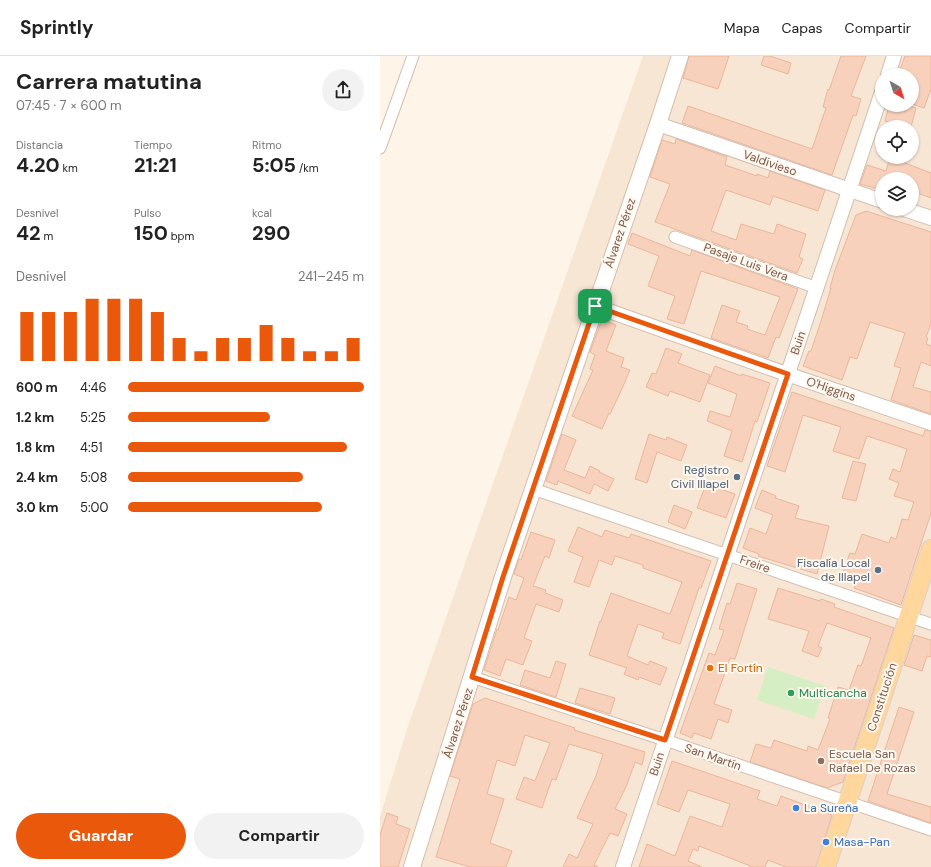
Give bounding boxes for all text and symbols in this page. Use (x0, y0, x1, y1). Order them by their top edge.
text: Sprintly (20, 15, 93, 40)
text: Mapa (724, 19, 760, 37)
text: Capas (782, 19, 823, 37)
text: Compartir (845, 19, 911, 37)
text: Carrera matutina (16, 67, 202, 96)
north arrow (875, 68, 919, 112)
map controls (875, 68, 919, 216)
button: share (322, 69, 364, 111)
text: 07:45 · 7 × 600 m (16, 97, 122, 114)
button: locate (875, 120, 919, 164)
text: Distancia (16, 138, 63, 152)
text: Tiempo (134, 138, 172, 152)
text: Ritmo (252, 138, 282, 152)
street label: Valdivieso (741, 146, 799, 180)
text: 4.20 (16, 152, 60, 178)
text: 21:21 (134, 152, 177, 178)
text: 5:05 (252, 152, 296, 178)
text: km (60, 161, 78, 175)
text: /km (296, 161, 319, 175)
button: layers (875, 172, 919, 216)
street label: Álvarez Pérez (601, 196, 639, 270)
text: Desnivel (16, 206, 59, 220)
text: Pulso (134, 206, 161, 220)
text: kcal (252, 206, 272, 220)
text: 42 (16, 220, 41, 246)
text: 150 (134, 220, 168, 246)
text: 290 (252, 220, 290, 246)
text: m (41, 229, 53, 243)
text: bpm (168, 229, 194, 243)
street label: Pasaje Luis Vera (701, 239, 791, 285)
text: Desnivel (16, 268, 66, 285)
text: 241–245 m (298, 268, 364, 285)
pin (578, 289, 612, 323)
icon: arrive (584, 295, 606, 317)
street label: Buin (787, 329, 809, 357)
street label: O'Higgins (804, 373, 858, 405)
text: 600 m (16, 379, 58, 396)
text: 4:46 (80, 379, 107, 396)
text: 1.2 km (16, 409, 54, 426)
text: 5:25 (80, 409, 106, 426)
text: 1.8 km (16, 439, 55, 456)
text: 4:51 (80, 439, 103, 456)
place label: Registro Civil Illapel (671, 462, 729, 492)
text: 2.4 km (16, 469, 58, 486)
text: 5:08 (80, 469, 107, 486)
marker: Registro Civil Illapel (732, 472, 742, 482)
text: 3.0 km (16, 499, 59, 516)
text: 5:00 (80, 499, 108, 516)
street label: Freire (738, 551, 773, 577)
place label: Fiscalía Local de Illapel (797, 555, 870, 585)
marker: Fiscalía Local de Illapel (873, 565, 883, 575)
place label: El Fortín (718, 660, 763, 676)
street label: Constitución (863, 661, 901, 733)
marker: El Fortín (705, 663, 715, 673)
place label: Multicancha (799, 685, 867, 701)
street label: Álvarez Pérez (439, 686, 477, 760)
marker: Multicancha (786, 688, 796, 698)
street label: San Martín (683, 740, 744, 774)
place label: Escuela San Rafael De Rozas (829, 746, 916, 776)
street label: Buin (646, 750, 668, 778)
marker: Escuela San Rafael De Rozas (816, 756, 826, 766)
place label: La Sureña (804, 800, 858, 816)
marker: La Sureña (791, 803, 801, 813)
button: Guardar (16, 813, 186, 859)
button: Compartir (194, 813, 364, 859)
place label: Masa-Pan (834, 834, 890, 850)
marker: Masa-Pan (821, 837, 831, 847)

